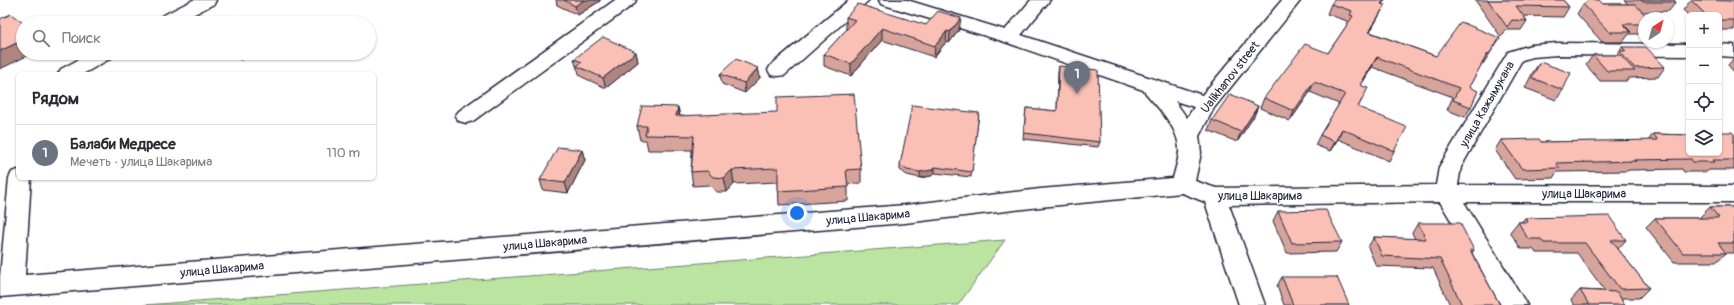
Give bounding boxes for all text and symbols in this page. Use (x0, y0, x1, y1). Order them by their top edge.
north arrow (1638, 12, 1674, 48)
map controls (1686, 12, 1722, 156)
button: + (1686, 12, 1722, 48)
search box (16, 16, 376, 60)
icon: search (30, 27, 52, 49)
text: Поиск (62, 29, 101, 48)
street label: Ualikhanov street (1198, 38, 1263, 116)
button: − (1686, 48, 1722, 84)
street label: улица Кажымукана (1456, 58, 1518, 151)
pin: 1 (1064, 61, 1090, 94)
button: locate (1686, 84, 1722, 120)
text: Рядом (32, 88, 79, 109)
button: layers (1686, 120, 1722, 156)
text: Балаби Медресе (70, 135, 176, 154)
text: 1 (42, 145, 48, 161)
text: 110 m (327, 145, 360, 161)
text: Мечеть · улица Шакарима (70, 154, 212, 170)
street label: улица Шакарима (1541, 187, 1626, 202)
street label: улица Шакарима (1217, 189, 1302, 204)
your location (787, 203, 807, 223)
street label: улица Шакарима (824, 206, 911, 229)
street label: улица Шакарима (501, 232, 588, 255)
street label: улица Шакарима (178, 258, 265, 281)

